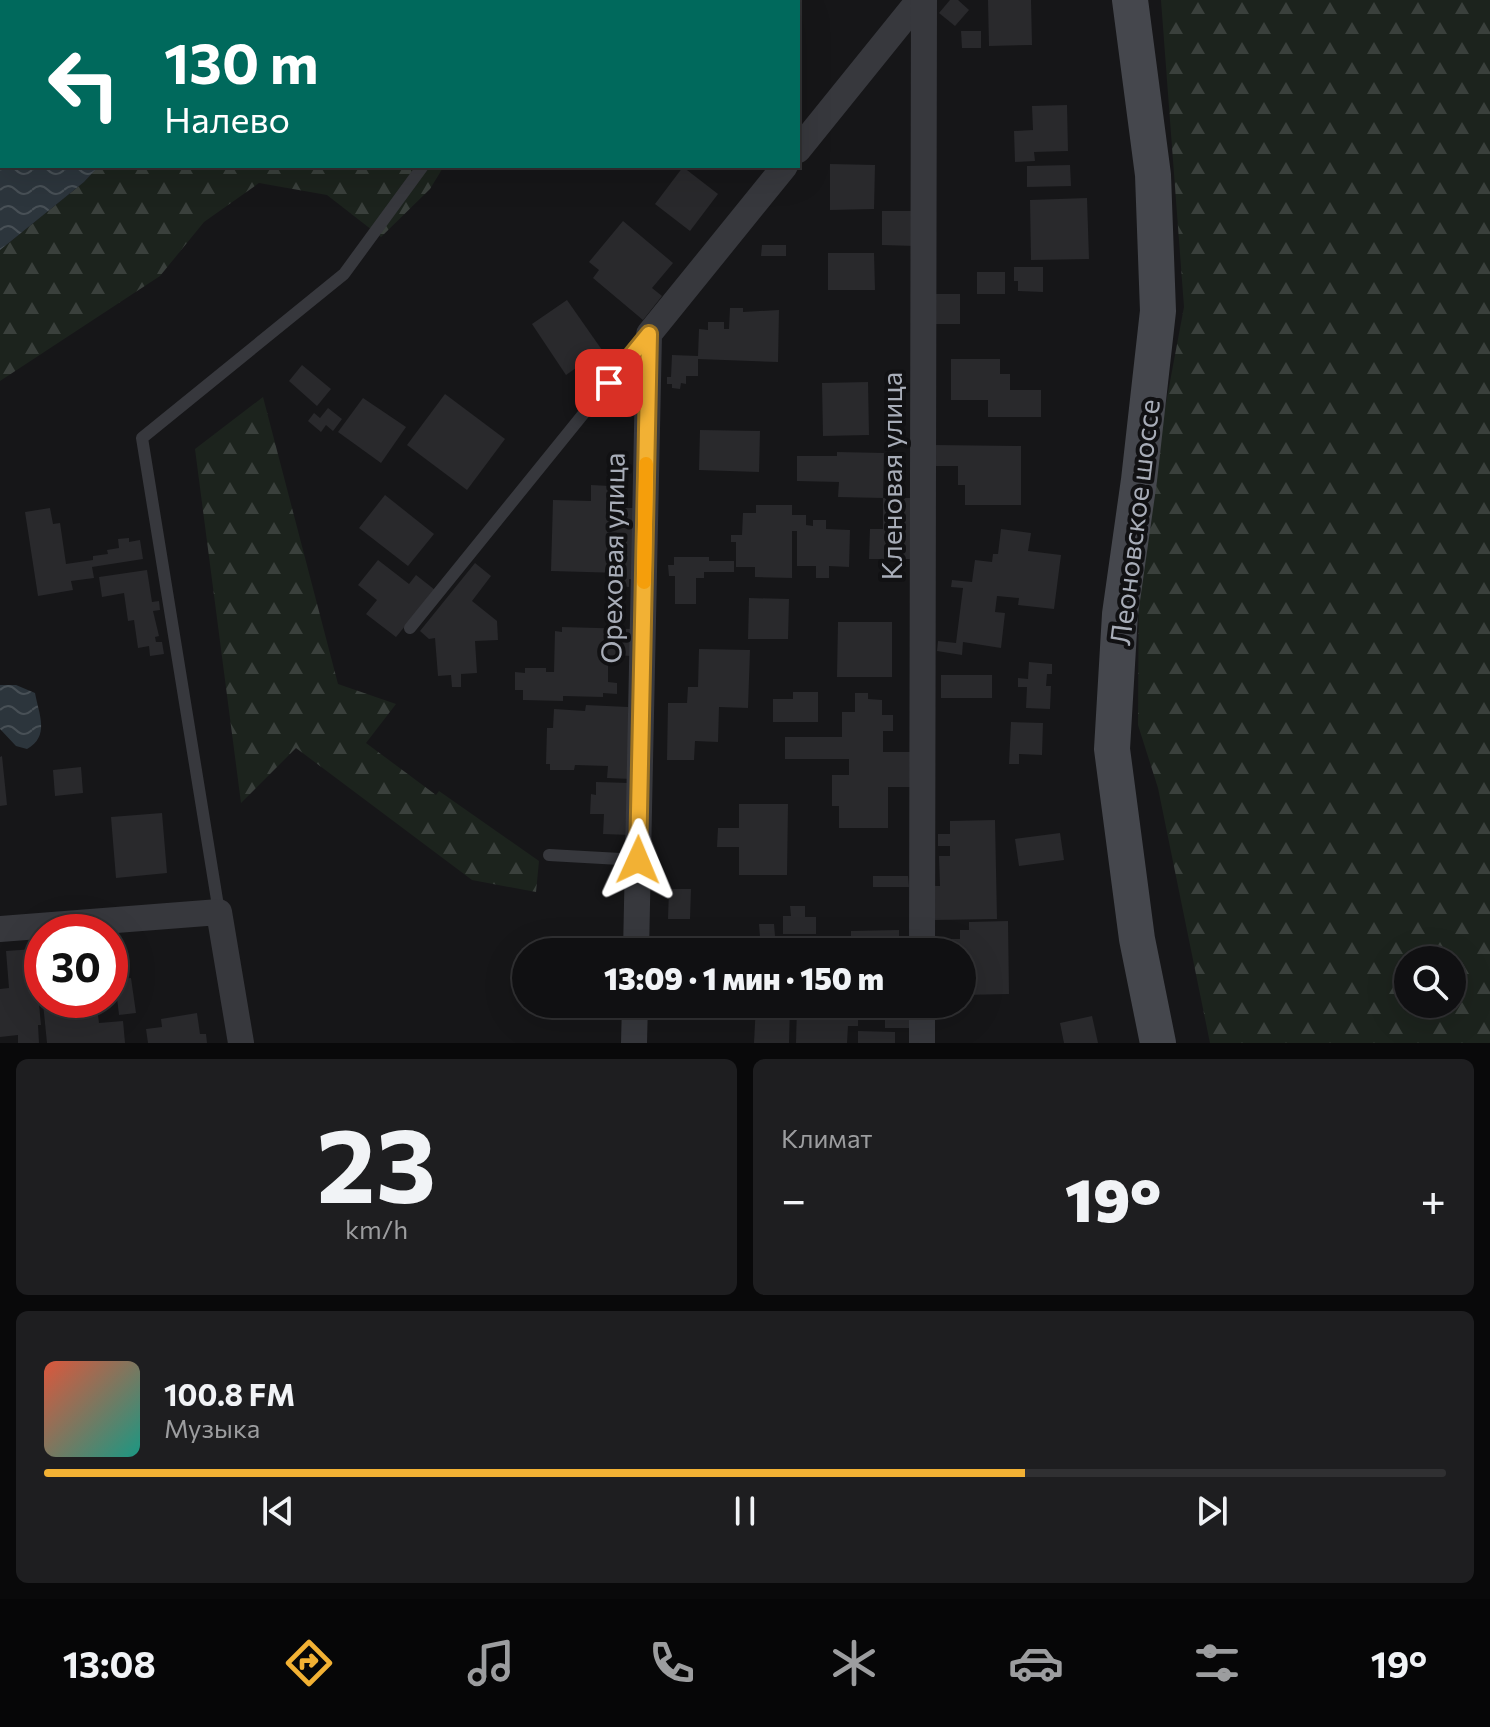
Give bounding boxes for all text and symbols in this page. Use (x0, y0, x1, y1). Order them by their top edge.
text: 130 m (164, 27, 319, 96)
icon: left (32, 32, 136, 136)
text: Налево (164, 96, 290, 140)
pin (575, 349, 643, 417)
icon: arrive (587, 361, 631, 405)
street label: Кленовая улица (874, 372, 908, 580)
street label: Леоновское шоссе (1102, 397, 1166, 647)
street label: Ореховая улица (593, 452, 631, 664)
position arrow (596, 818, 680, 902)
speed limit sign: 30 (24, 914, 128, 1018)
map controls (1394, 946, 1466, 1018)
button: search (1394, 946, 1466, 1018)
text: 13:09 · 1 мин · 150 m (604, 959, 884, 996)
text: 23 (317, 1097, 436, 1224)
text: Климат (781, 1122, 873, 1153)
text: 19° (1065, 1161, 1161, 1234)
text: − (781, 1171, 806, 1225)
text: + (1420, 1171, 1446, 1225)
text: km/h (345, 1213, 408, 1244)
text: 100.8 FM (164, 1375, 295, 1412)
text: Музыка (164, 1412, 260, 1443)
icon: previous (256, 1489, 300, 1533)
icon: pause (723, 1489, 767, 1533)
icon: next (1190, 1489, 1234, 1533)
icon: directions (281, 1635, 337, 1691)
icon: music (463, 1635, 519, 1691)
icon: phone (644, 1635, 700, 1691)
icon: climate (826, 1635, 882, 1691)
icon: car (1008, 1635, 1064, 1691)
icon: filters (1189, 1635, 1245, 1691)
text: 13:08 (63, 1641, 156, 1685)
text: 19° (1371, 1641, 1427, 1685)

